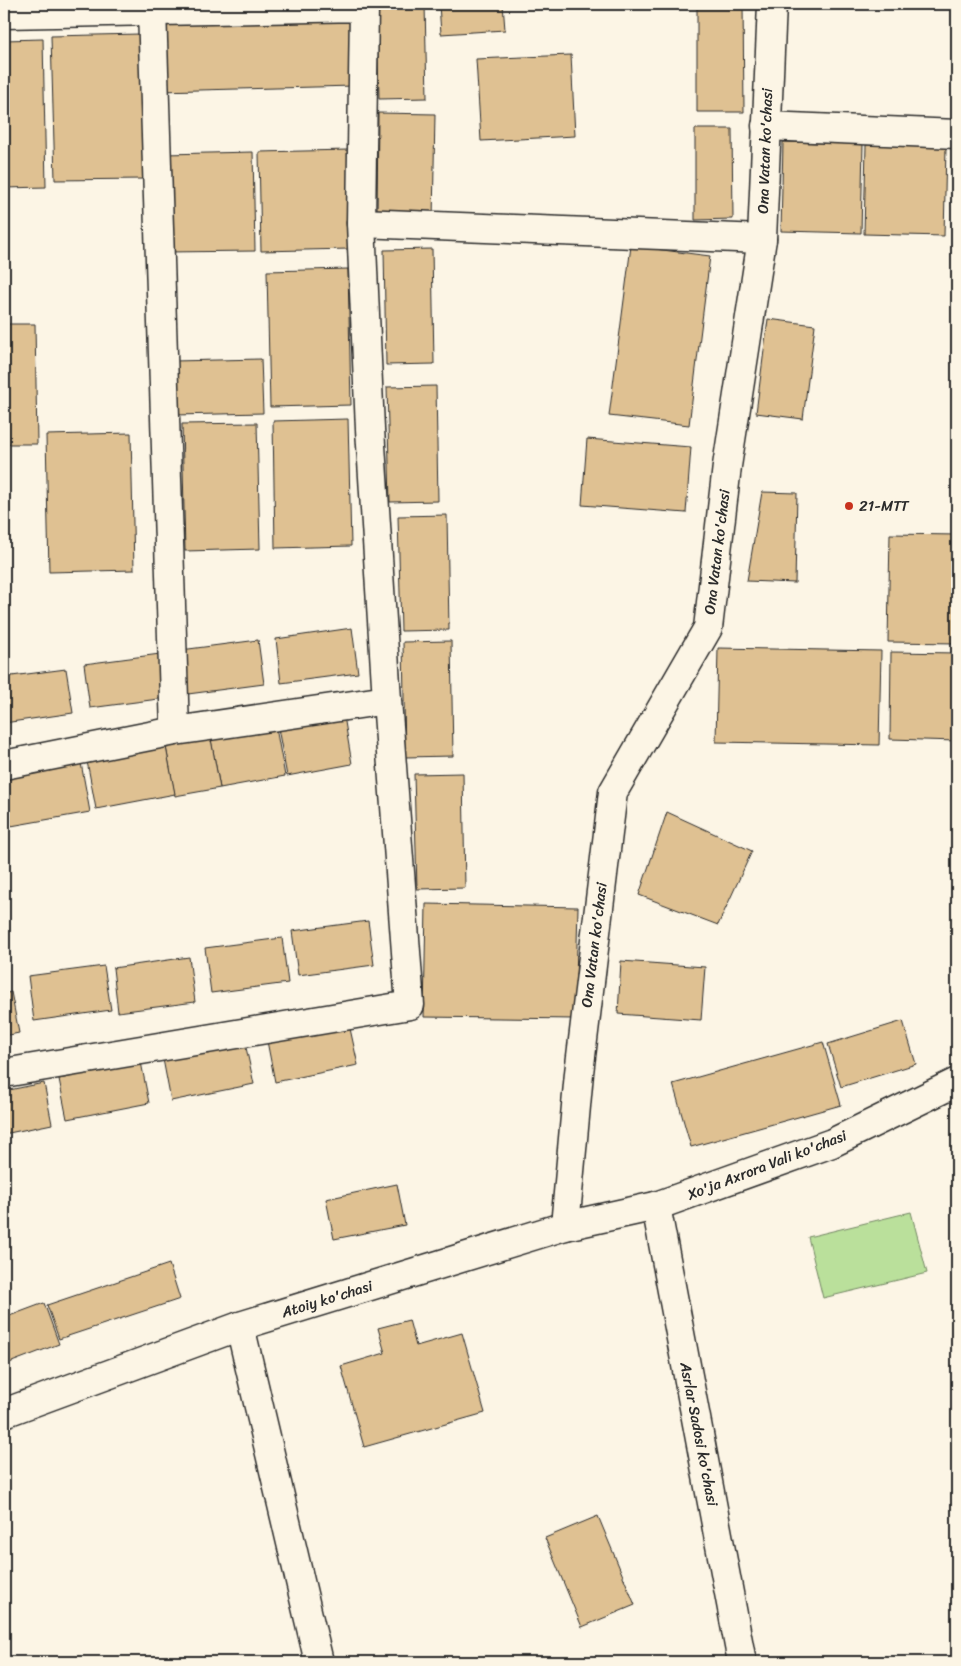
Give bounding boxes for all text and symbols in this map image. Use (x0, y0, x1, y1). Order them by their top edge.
street label: Ona Vatan ko'chasi (750, 87, 780, 214)
street label: Ona Vatan ko'chasi (696, 487, 738, 616)
place label: 21-MTT (859, 493, 910, 519)
marker: 21-MTT (843, 500, 855, 512)
street label: Ona Vatan ko'chasi (573, 880, 615, 1009)
street label: Xo'ja Axrora Vali ko'chasi (683, 1122, 851, 1208)
street label: Atoiy ko'chasi (277, 1273, 377, 1325)
street label: Asrlar Sadosi ko'chasi (672, 1359, 726, 1509)

